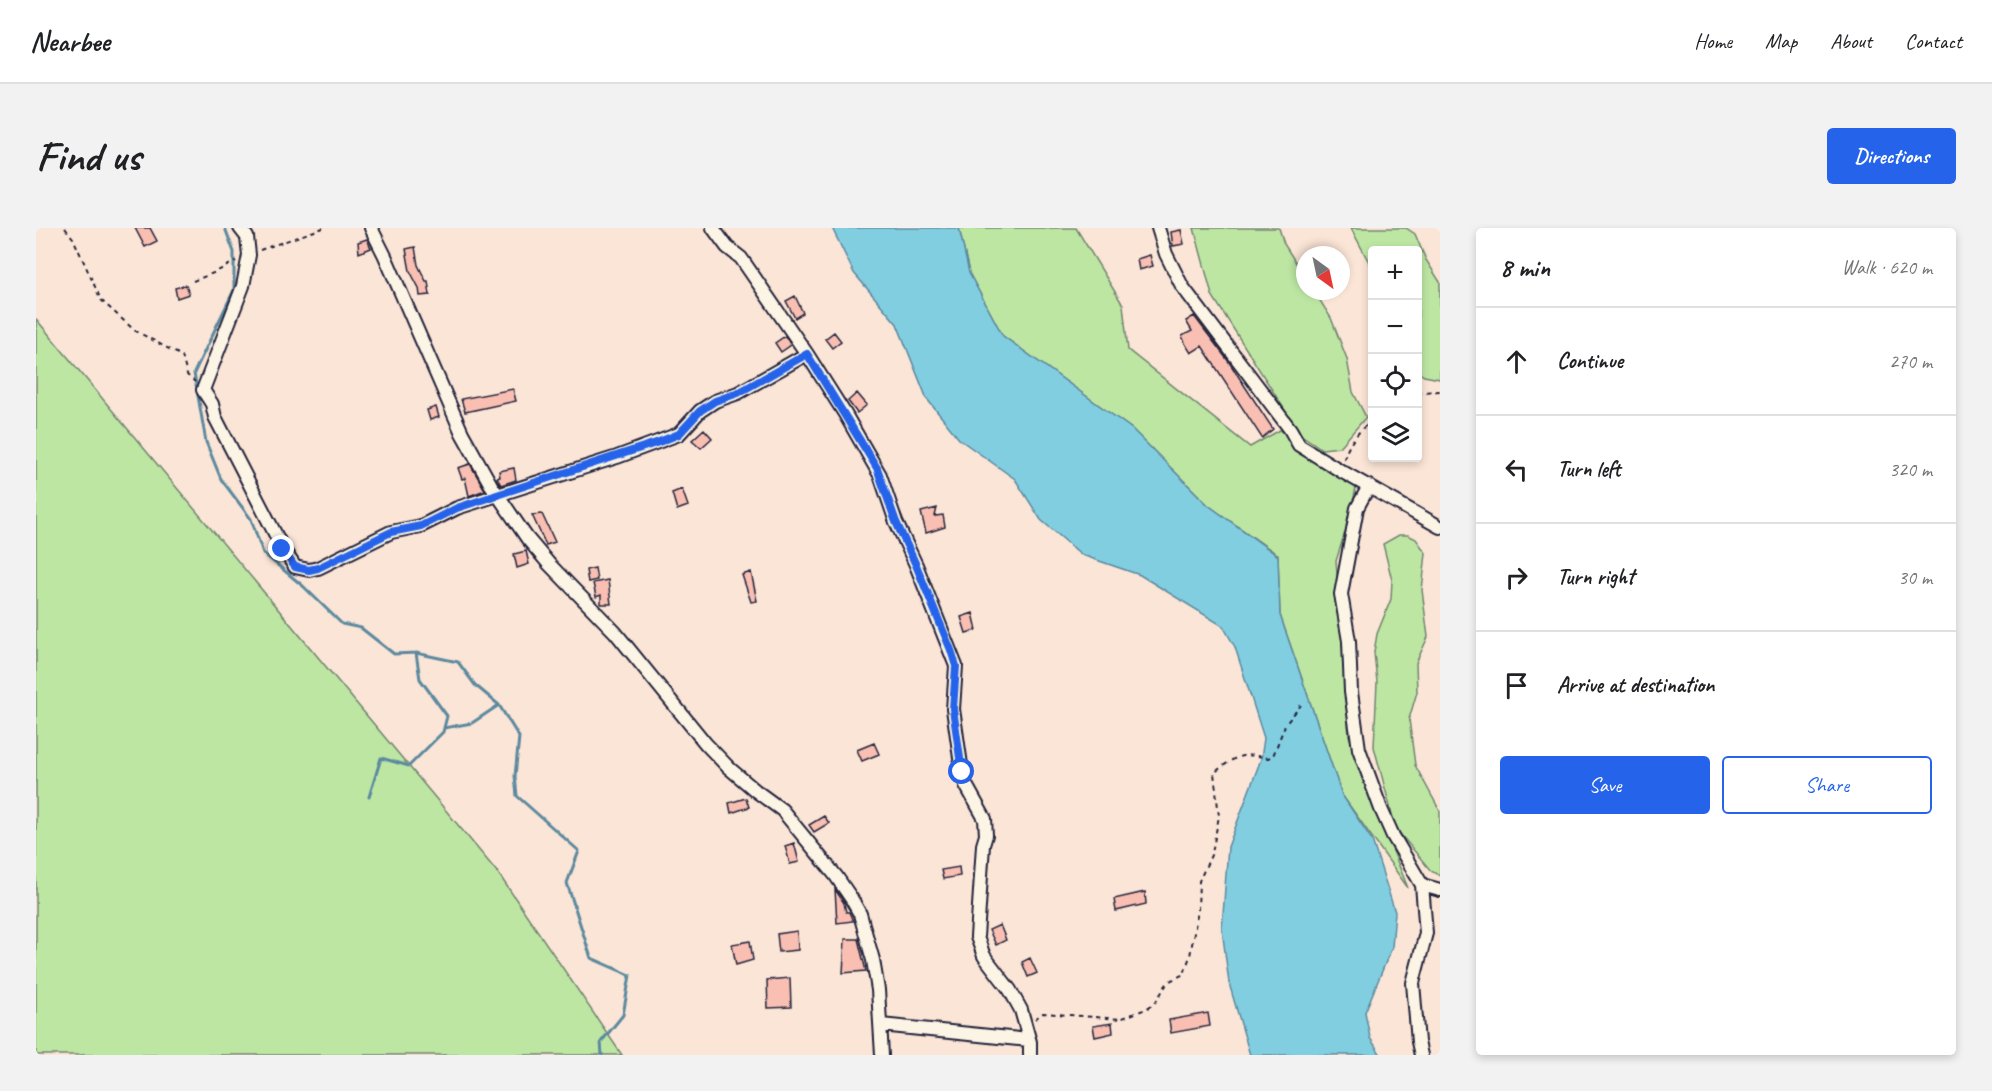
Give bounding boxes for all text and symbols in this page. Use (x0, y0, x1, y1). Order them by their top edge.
text: Nearbee (30, 24, 110, 59)
text: Home (1694, 28, 1732, 54)
text: Map (1765, 28, 1797, 54)
text: About (1830, 28, 1872, 54)
text: Contact (1905, 28, 1962, 54)
button: Directions (1827, 128, 1956, 184)
text: Find us (36, 130, 141, 183)
north arrow (1296, 246, 1350, 300)
map controls (1368, 246, 1422, 462)
button: + (1368, 246, 1422, 300)
text: 8 min (1500, 251, 1550, 284)
text: Walk · 620 m (1842, 255, 1932, 280)
button: − (1368, 300, 1422, 354)
icon: ahead (1500, 345, 1533, 378)
text: Continue (1557, 347, 1623, 375)
text: 270 m (1889, 349, 1932, 374)
button: locate (1368, 354, 1422, 408)
button: layers (1368, 408, 1422, 462)
icon: left (1500, 453, 1533, 486)
text: Turn left (1557, 455, 1621, 483)
text: 320 m (1889, 457, 1932, 482)
route end (268, 535, 294, 561)
icon: right (1500, 561, 1533, 594)
text: Turn right (1557, 563, 1634, 591)
text: 30 m (1898, 565, 1932, 590)
icon: arrive (1500, 669, 1533, 702)
text: Arrive at destination (1557, 671, 1714, 699)
button: Save (1500, 756, 1710, 814)
button: Share (1722, 756, 1932, 814)
route start (948, 758, 974, 784)

